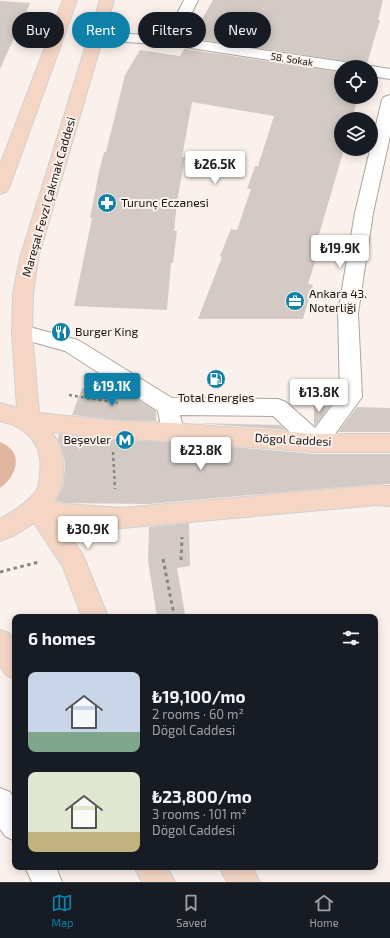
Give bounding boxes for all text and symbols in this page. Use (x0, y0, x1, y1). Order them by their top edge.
chip: Buy (12, 12, 64, 48)
chip: Rent (72, 12, 130, 48)
chip: Filters (138, 12, 206, 48)
chip: New (214, 12, 271, 48)
street label: 58. Sokak (270, 50, 314, 68)
map controls (334, 60, 378, 156)
button: locate (334, 60, 378, 104)
button: layers (334, 112, 378, 156)
street label: Mareşal Fevzi Çakmak Caddesi (18, 115, 79, 279)
pin: ₺26.5K (182, 151, 248, 185)
text: ₺26.5K (194, 156, 236, 172)
pharmacy icon: Turunç Eczanesi (96, 192, 118, 214)
place label: Turunç Eczanesi (121, 195, 209, 210)
pin: ₺19.9K (307, 235, 373, 269)
text: ₺19.9K (320, 240, 360, 256)
place label: Ankara 43. Noterliği (309, 286, 367, 314)
office icon: Ankara 43. Noterliği (284, 290, 306, 312)
restaurant icon: Burger King (50, 321, 72, 343)
place label: Burger King (75, 324, 138, 338)
fuel station icon: Total Energies (205, 368, 227, 390)
pin: ₺19.1K (79, 373, 145, 407)
text: ₺19.1K (93, 378, 131, 394)
pin: ₺13.8K (286, 379, 352, 413)
text: ₺13.8K (299, 384, 339, 400)
place label: Total Energies (178, 390, 254, 404)
metro station icon: Beşevler (114, 429, 136, 451)
street label: Dögol Caddesi (254, 430, 332, 448)
place label: Beşevler (63, 432, 111, 447)
pin: ₺23.8K (168, 437, 234, 471)
text: ₺23.8K (180, 442, 222, 458)
pin: ₺30.9K (55, 516, 121, 550)
text: ₺30.9K (67, 521, 109, 537)
icon: filters (340, 627, 362, 649)
text: 6 homes (28, 628, 96, 648)
text: ₺19,100/mo (152, 686, 246, 706)
icon: home (60, 688, 108, 736)
text: 2 rooms · 60 m² (152, 706, 244, 722)
text: Dögol Caddesi (152, 722, 235, 738)
text: ₺23,800/mo (152, 786, 252, 806)
icon: home (60, 788, 108, 836)
text: 3 rooms · 101 m² (152, 806, 247, 822)
text: Dögol Caddesi (152, 822, 235, 838)
tab: Map (51, 892, 74, 929)
tab: Saved (176, 892, 207, 929)
tab: Home (309, 892, 339, 929)

